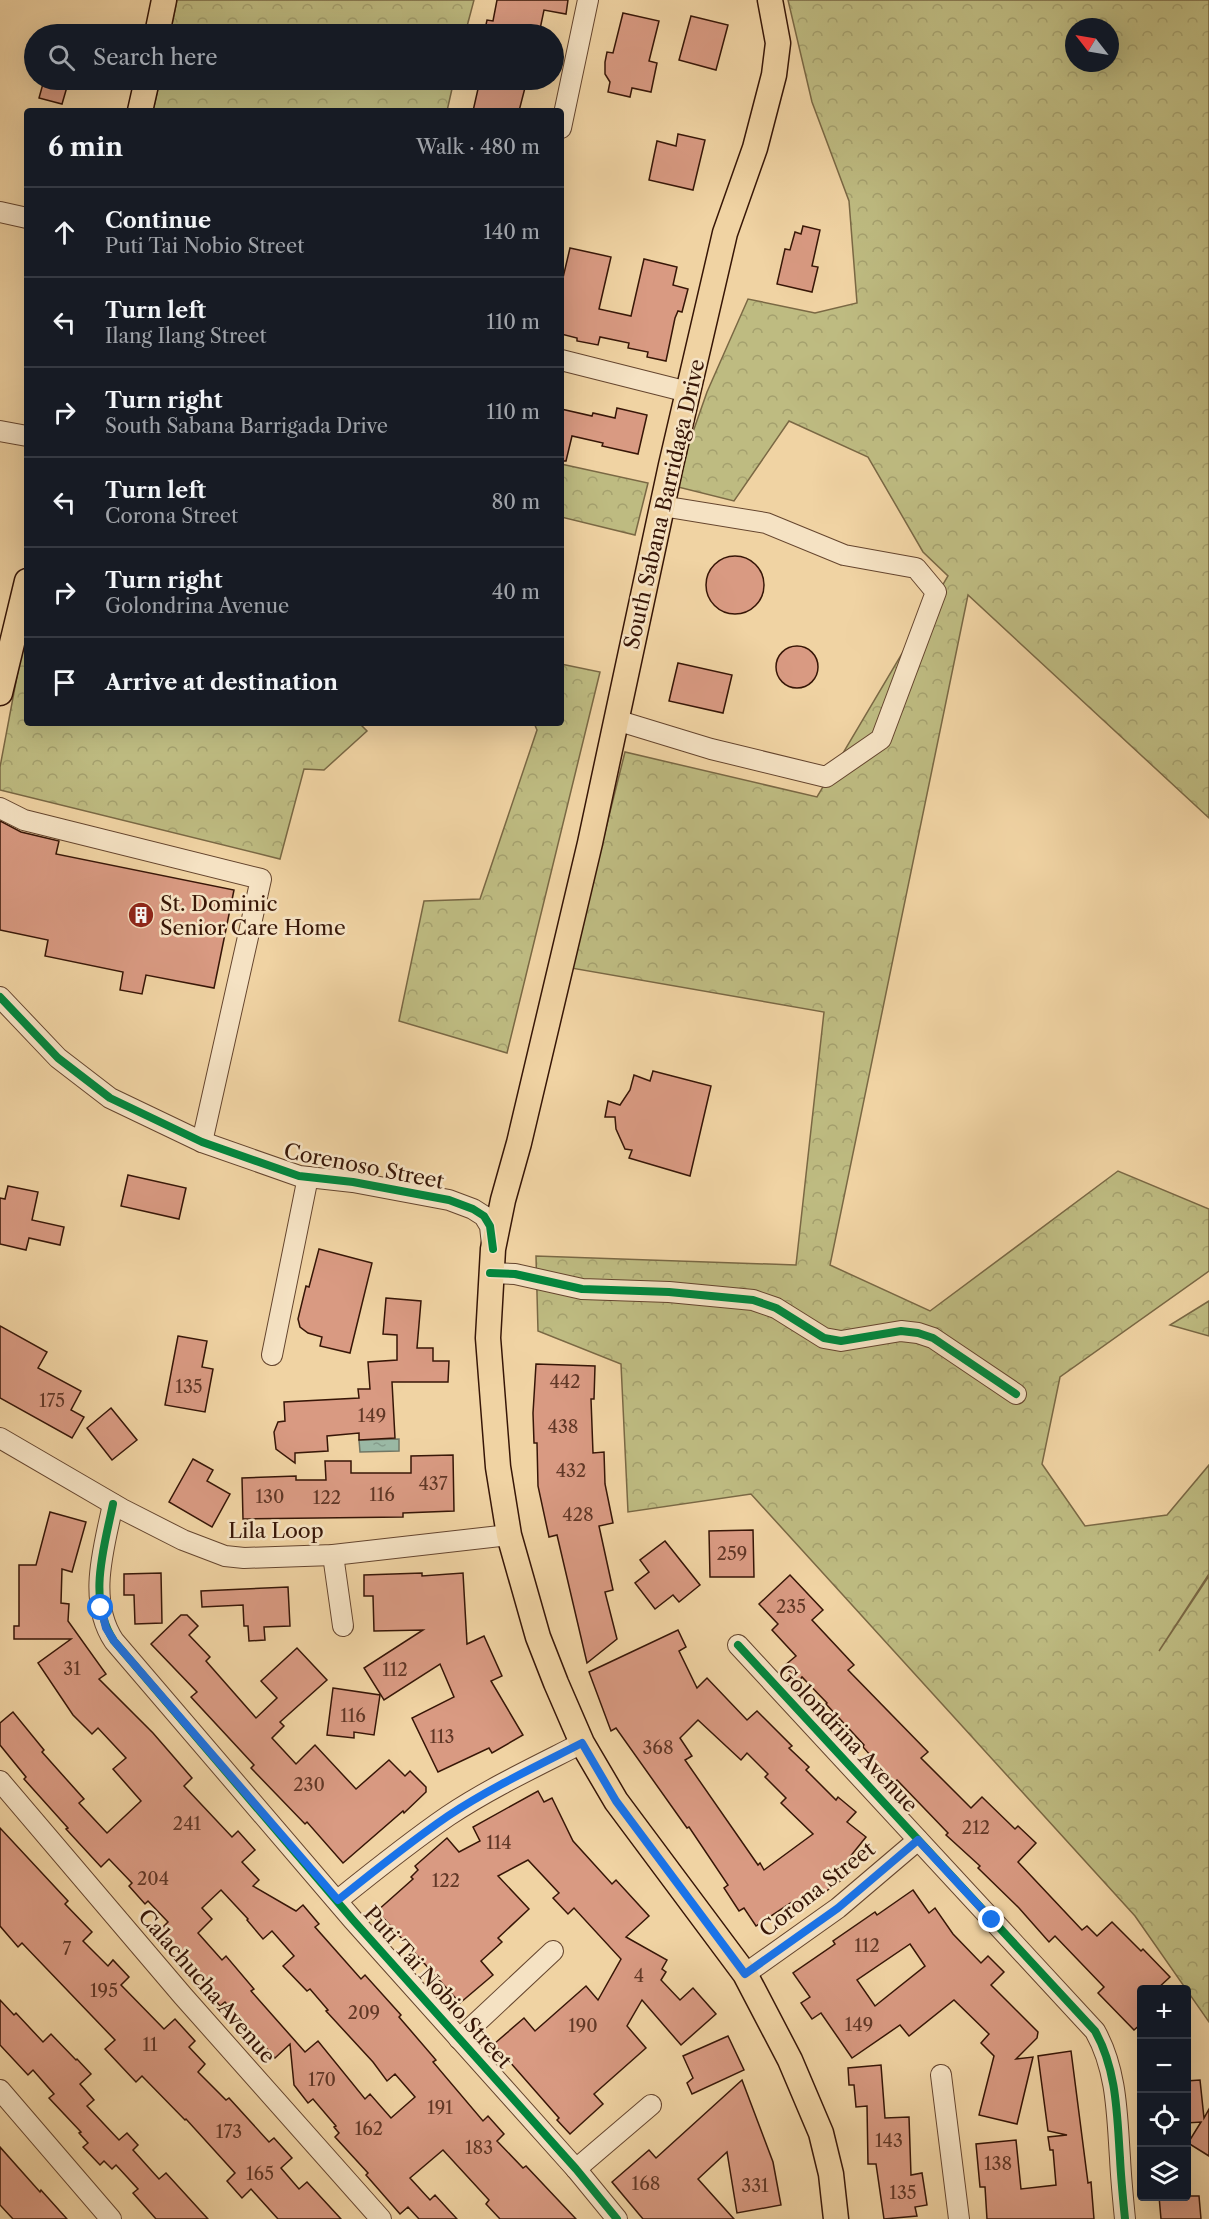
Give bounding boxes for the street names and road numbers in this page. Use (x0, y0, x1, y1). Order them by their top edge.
street label: South Sabana Barridaga Drive (618, 356, 710, 652)
street label: Corenoso Street (282, 1138, 447, 1194)
street label: Lila Loop (228, 1518, 324, 1543)
street label: Golondrina Avenue (773, 1659, 923, 1817)
street label: Corona Street (754, 1836, 880, 1942)
street label: Puti Tai Nobio Street (359, 1901, 518, 2074)
street label: Calachucha Avenue (133, 1904, 281, 2068)

